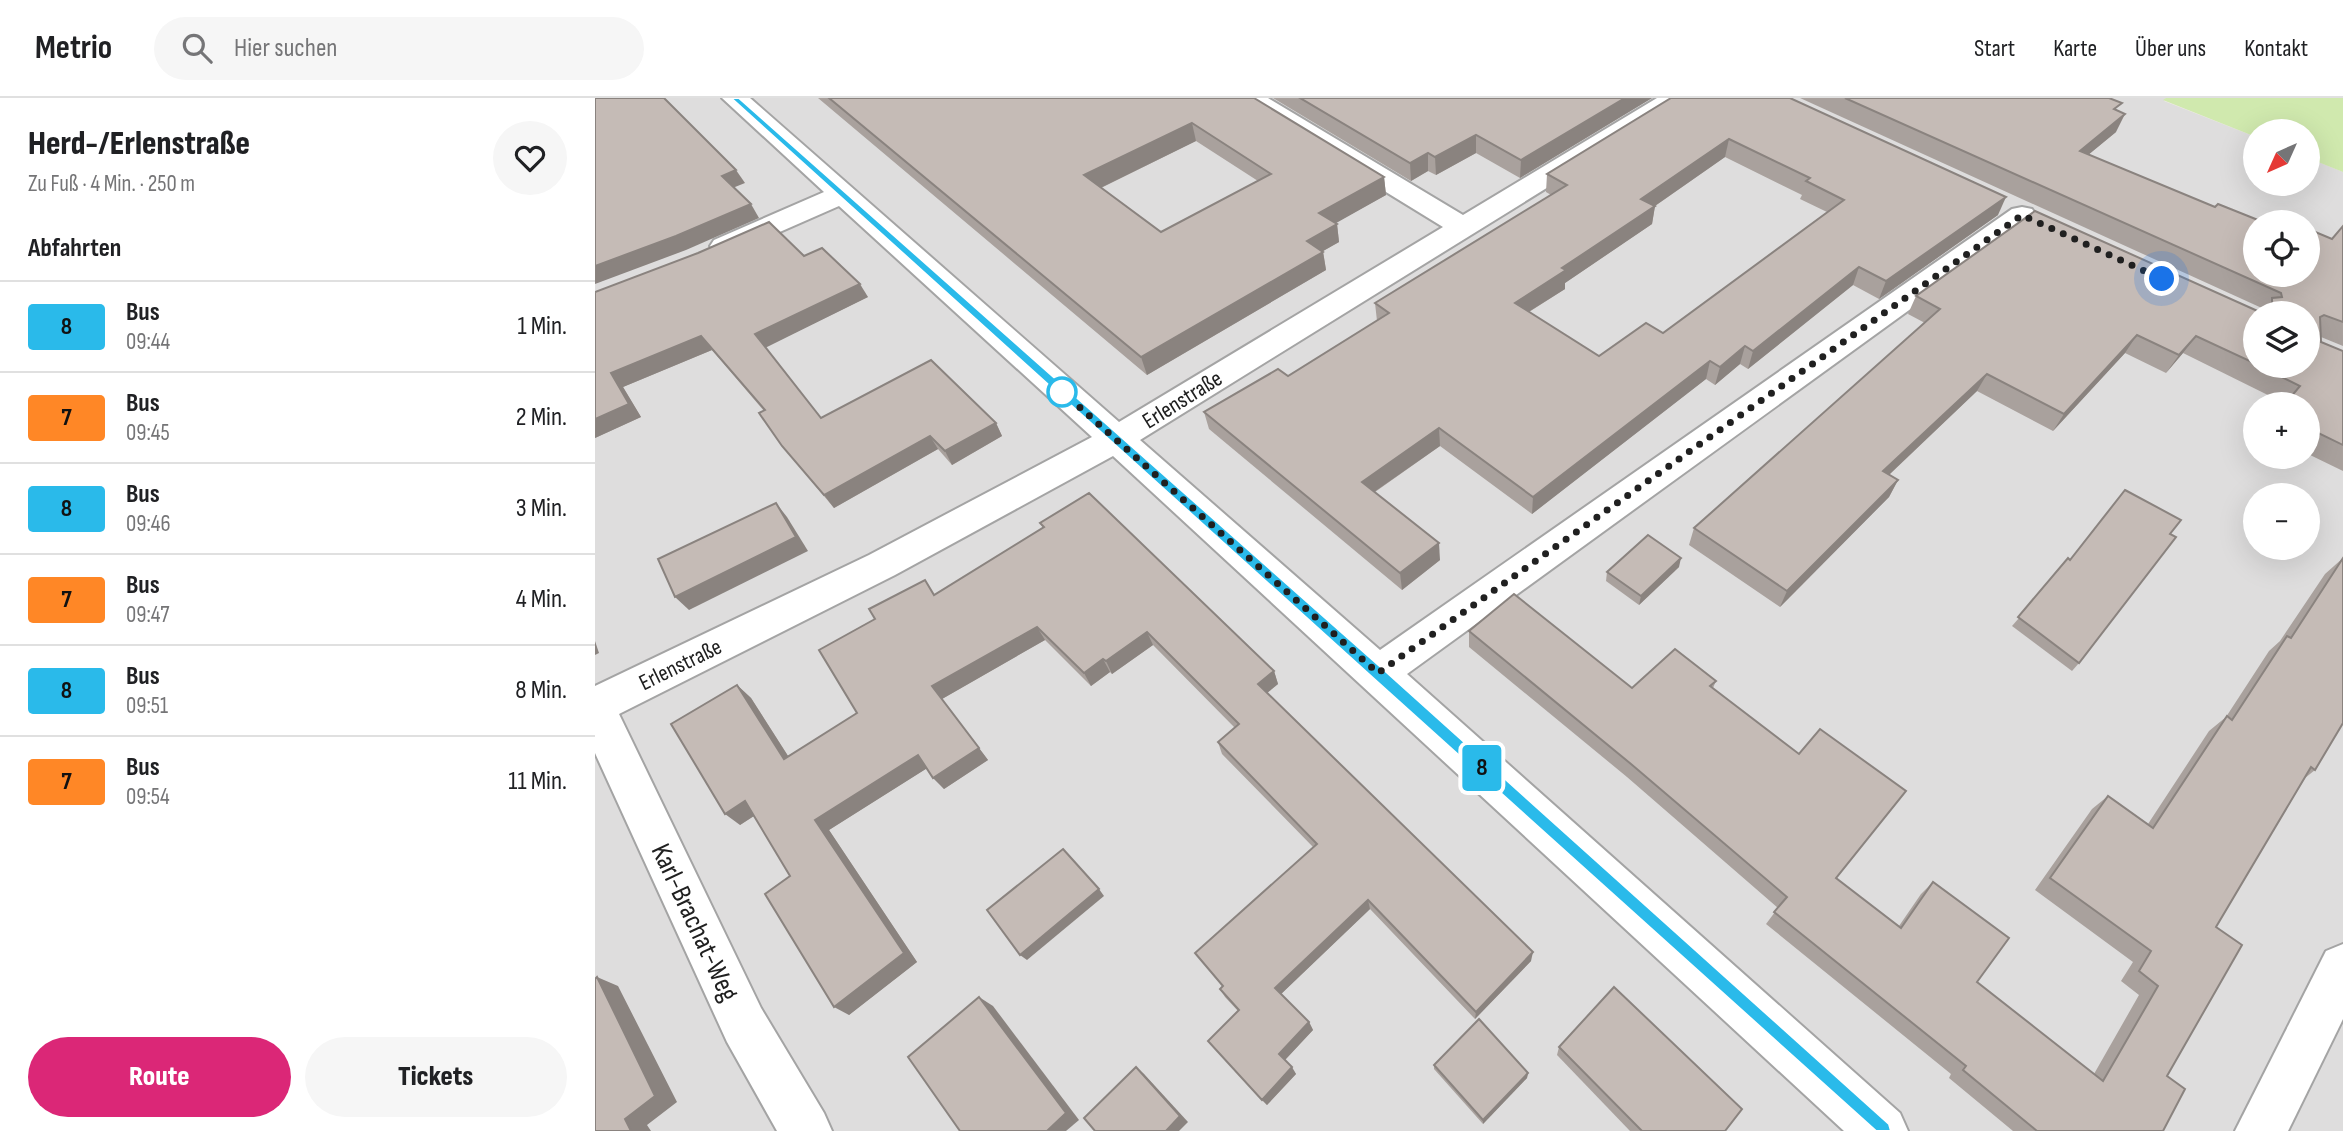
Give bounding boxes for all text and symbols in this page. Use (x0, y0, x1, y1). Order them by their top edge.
search box (154, 17, 644, 80)
text: Metrio (35, 28, 112, 68)
icon: search (178, 29, 216, 67)
text: Hier suchen (234, 33, 337, 64)
text: Start (1974, 34, 2015, 63)
text: Karte (2053, 34, 2097, 63)
text: Über uns (2135, 34, 2206, 63)
text: Kontakt (2244, 34, 2308, 63)
north arrow (2243, 119, 2321, 196)
map controls (2243, 119, 2320, 560)
button: heart (493, 121, 567, 195)
text: Herd-/Erlenstraße (28, 124, 250, 164)
text: Zu Fuß · 4 Min. · 250 m (28, 170, 195, 198)
button: locate (2243, 210, 2320, 287)
text: Abfahrten (28, 233, 121, 264)
your location (2144, 261, 2179, 296)
text: Bus (126, 297, 160, 328)
button: layers (2243, 301, 2320, 378)
text: 1 Min. (517, 311, 567, 342)
text: 8 (61, 312, 72, 341)
text: 09:44 (126, 328, 170, 356)
street label: Erlenstraße (1137, 364, 1228, 435)
unlabelled marker (1047, 377, 1077, 407)
text: Bus (126, 388, 160, 419)
button: + (2243, 392, 2320, 469)
text: 2 Min. (516, 402, 567, 433)
text: 7 (61, 403, 72, 432)
text: 09:45 (126, 419, 170, 447)
text: Bus (126, 479, 160, 510)
button: − (2243, 483, 2320, 560)
text: 3 Min. (516, 493, 567, 524)
text: 8 (61, 494, 72, 523)
text: 09:46 (126, 510, 170, 538)
text: Bus (126, 570, 160, 601)
text: 4 Min. (516, 584, 567, 615)
text: 7 (61, 585, 72, 614)
text: 09:47 (126, 601, 169, 629)
street label: Erlenstraße (634, 633, 726, 697)
text: Bus (126, 661, 160, 692)
text: 8 Min. (515, 675, 567, 706)
text: 8 (61, 676, 72, 705)
text: 09:51 (126, 692, 168, 720)
line badge: 8 (1459, 745, 1505, 791)
text: Bus (126, 752, 160, 783)
text: 8 (1476, 753, 1488, 782)
text: 11 Min. (508, 766, 567, 797)
text: 7 (61, 767, 72, 796)
text: 09:54 (126, 783, 170, 811)
street label: Karl-Brachat-Weg (644, 839, 745, 1007)
button: Route (28, 1037, 291, 1117)
button: Tickets (305, 1037, 567, 1117)

